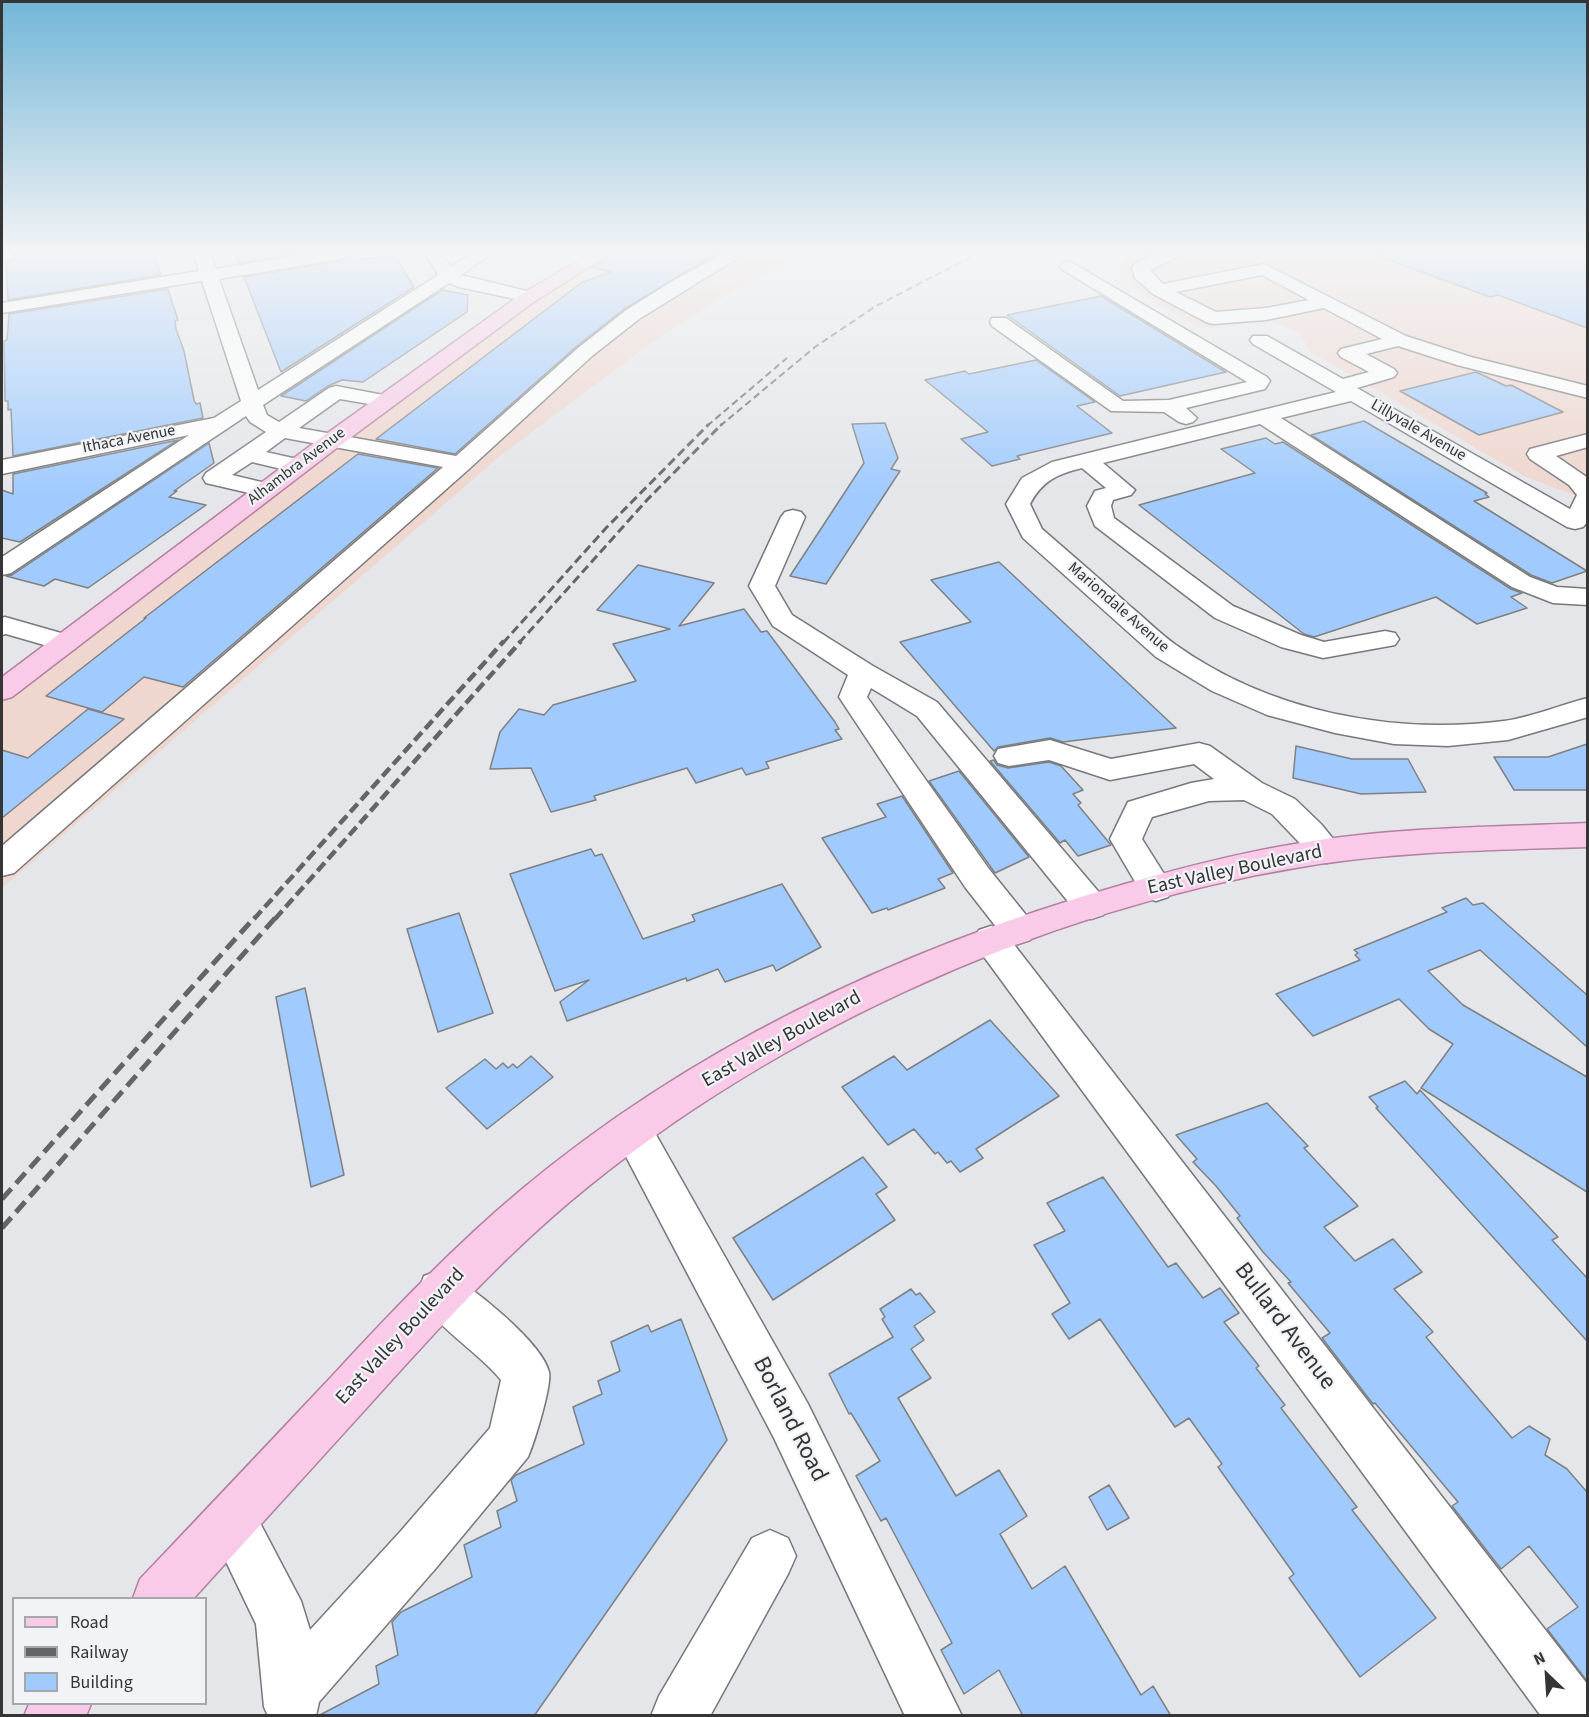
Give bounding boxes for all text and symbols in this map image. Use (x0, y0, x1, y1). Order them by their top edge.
street label: Lillyvale Avenue (1367, 396, 1469, 466)
street label: Ithaca Avenue (81, 422, 177, 458)
street label: Alhambra Avenue (244, 424, 350, 510)
street label: Mariondale Avenue (1063, 559, 1173, 657)
street label: East Valley Boulevard (1145, 841, 1325, 901)
street label: East Valley Boulevard (698, 986, 866, 1094)
street label: Bullard Avenue (1227, 1258, 1341, 1396)
street label: East Valley Boulevard (331, 1264, 471, 1410)
street label: Borland Road (745, 1353, 833, 1487)
legend (12, 1597, 207, 1705)
text: Road (70, 1610, 109, 1635)
text: Railway (70, 1640, 129, 1665)
north arrow (1517, 1645, 1577, 1705)
text: N (1530, 1646, 1549, 1671)
text: Building (70, 1670, 133, 1695)

